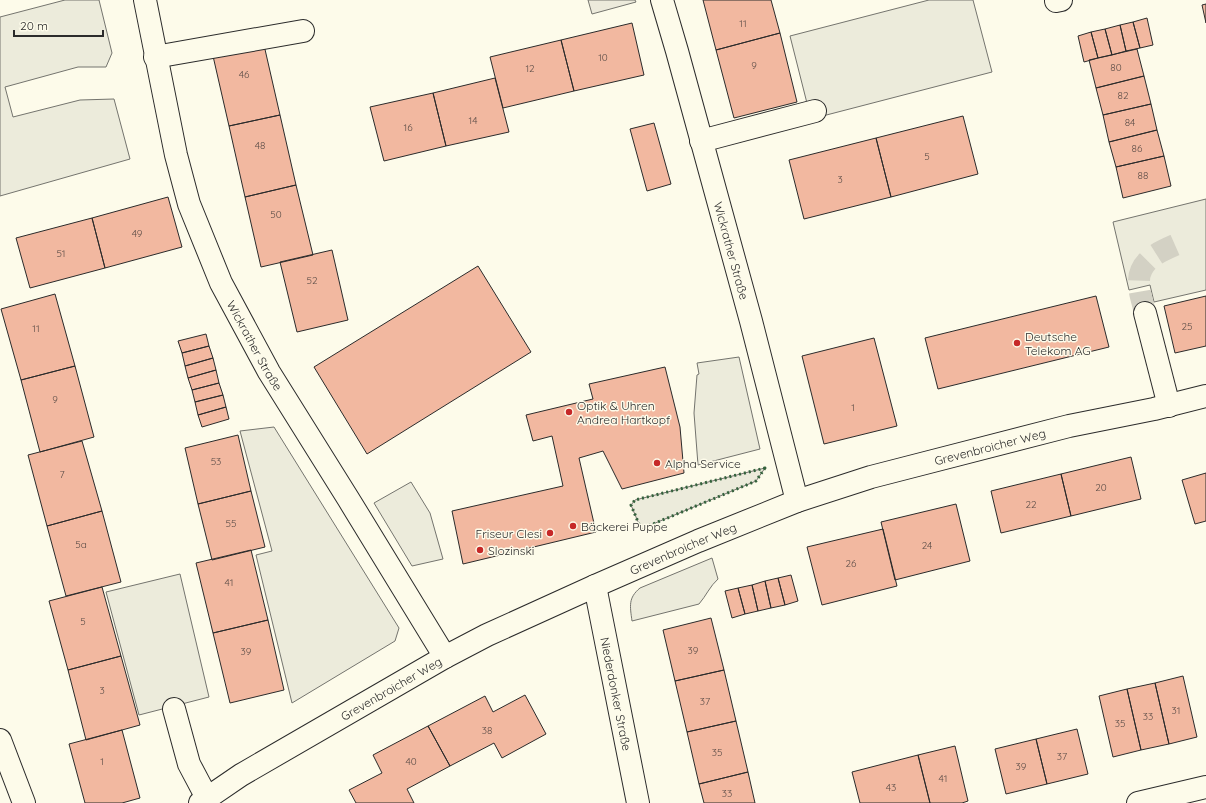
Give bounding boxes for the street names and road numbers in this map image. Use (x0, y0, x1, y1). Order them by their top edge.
street label: Wickrather Straße (711, 200, 752, 301)
street label: Wickrather Straße (224, 298, 286, 393)
street label: Grevenbroicher Weg (933, 425, 1047, 468)
street label: Grevenbroicher Weg (627, 519, 738, 577)
street label: Niederdonker Straße (598, 636, 635, 752)
street label: Grevenbroicher Weg (338, 653, 444, 723)

